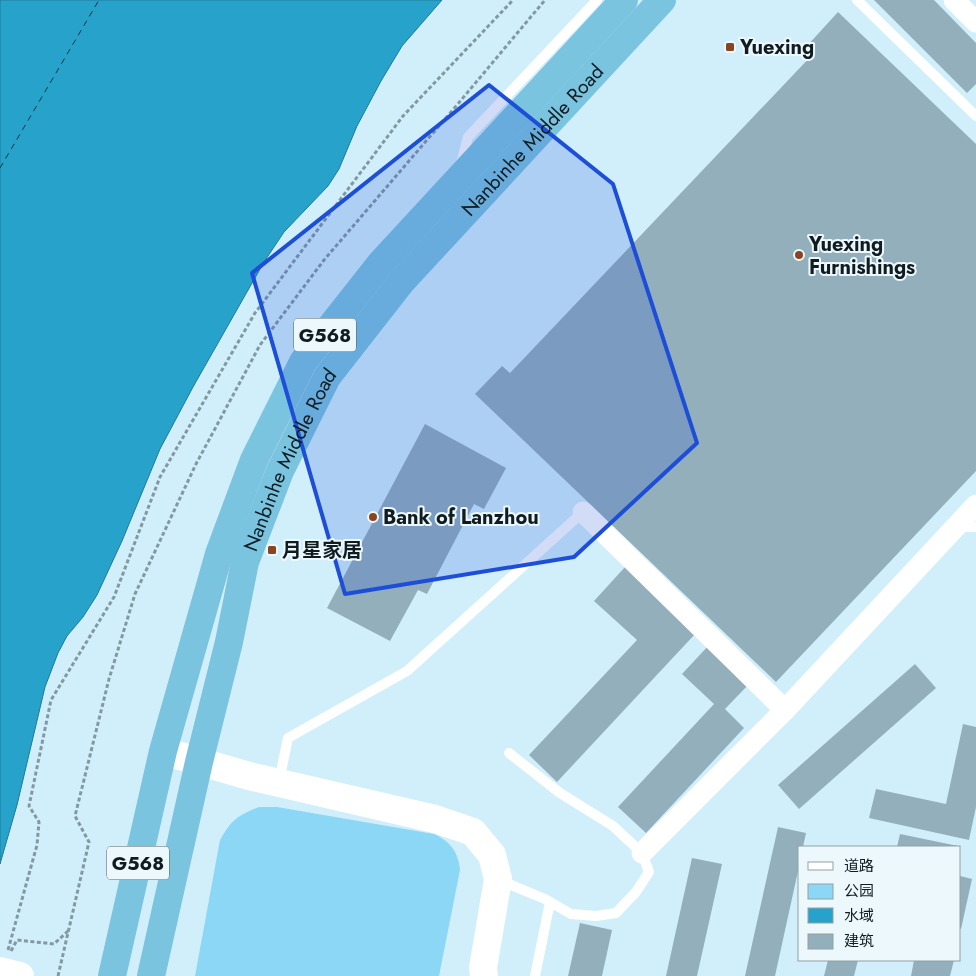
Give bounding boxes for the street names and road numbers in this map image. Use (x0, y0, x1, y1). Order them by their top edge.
street label: Nanbinhe Middle Road (455, 58, 610, 223)
road number: G568 (294, 318, 356, 352)
street label: Nanbinhe Middle Road (236, 362, 343, 556)
road number: G568 (107, 846, 169, 880)

